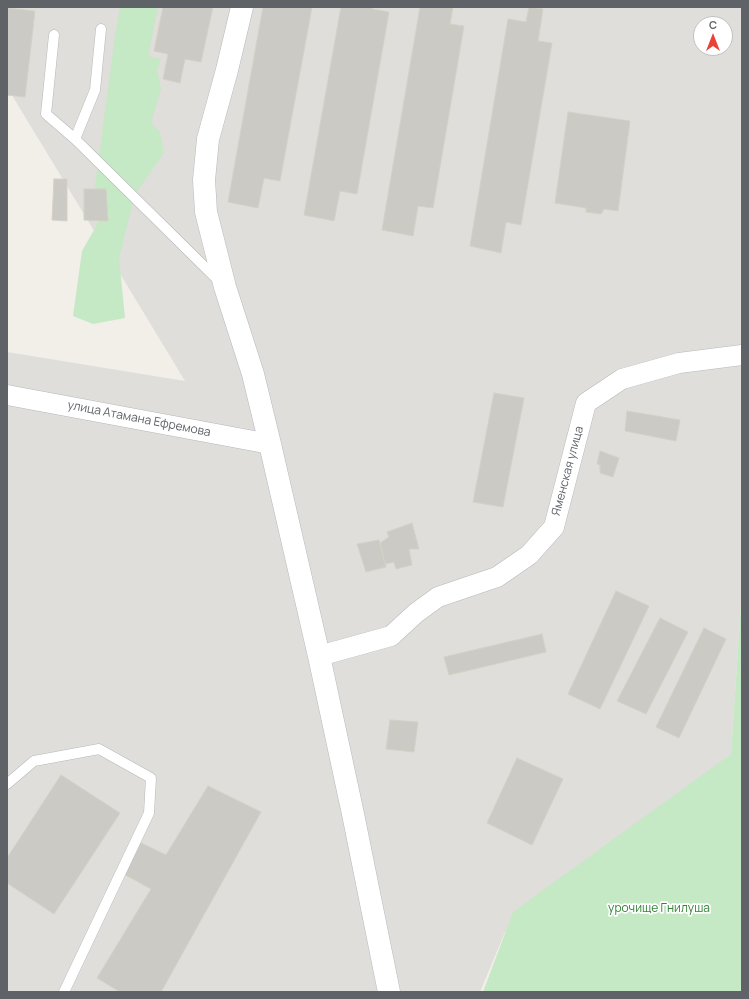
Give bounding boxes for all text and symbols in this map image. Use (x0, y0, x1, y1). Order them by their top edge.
north arrow (693, 16, 733, 56)
text: С (709, 17, 717, 32)
street label: улица Атамана Ефремова (66, 398, 212, 440)
street label: Яменская улица (549, 425, 587, 517)
park label: урочище Гнилуша (608, 902, 710, 916)

